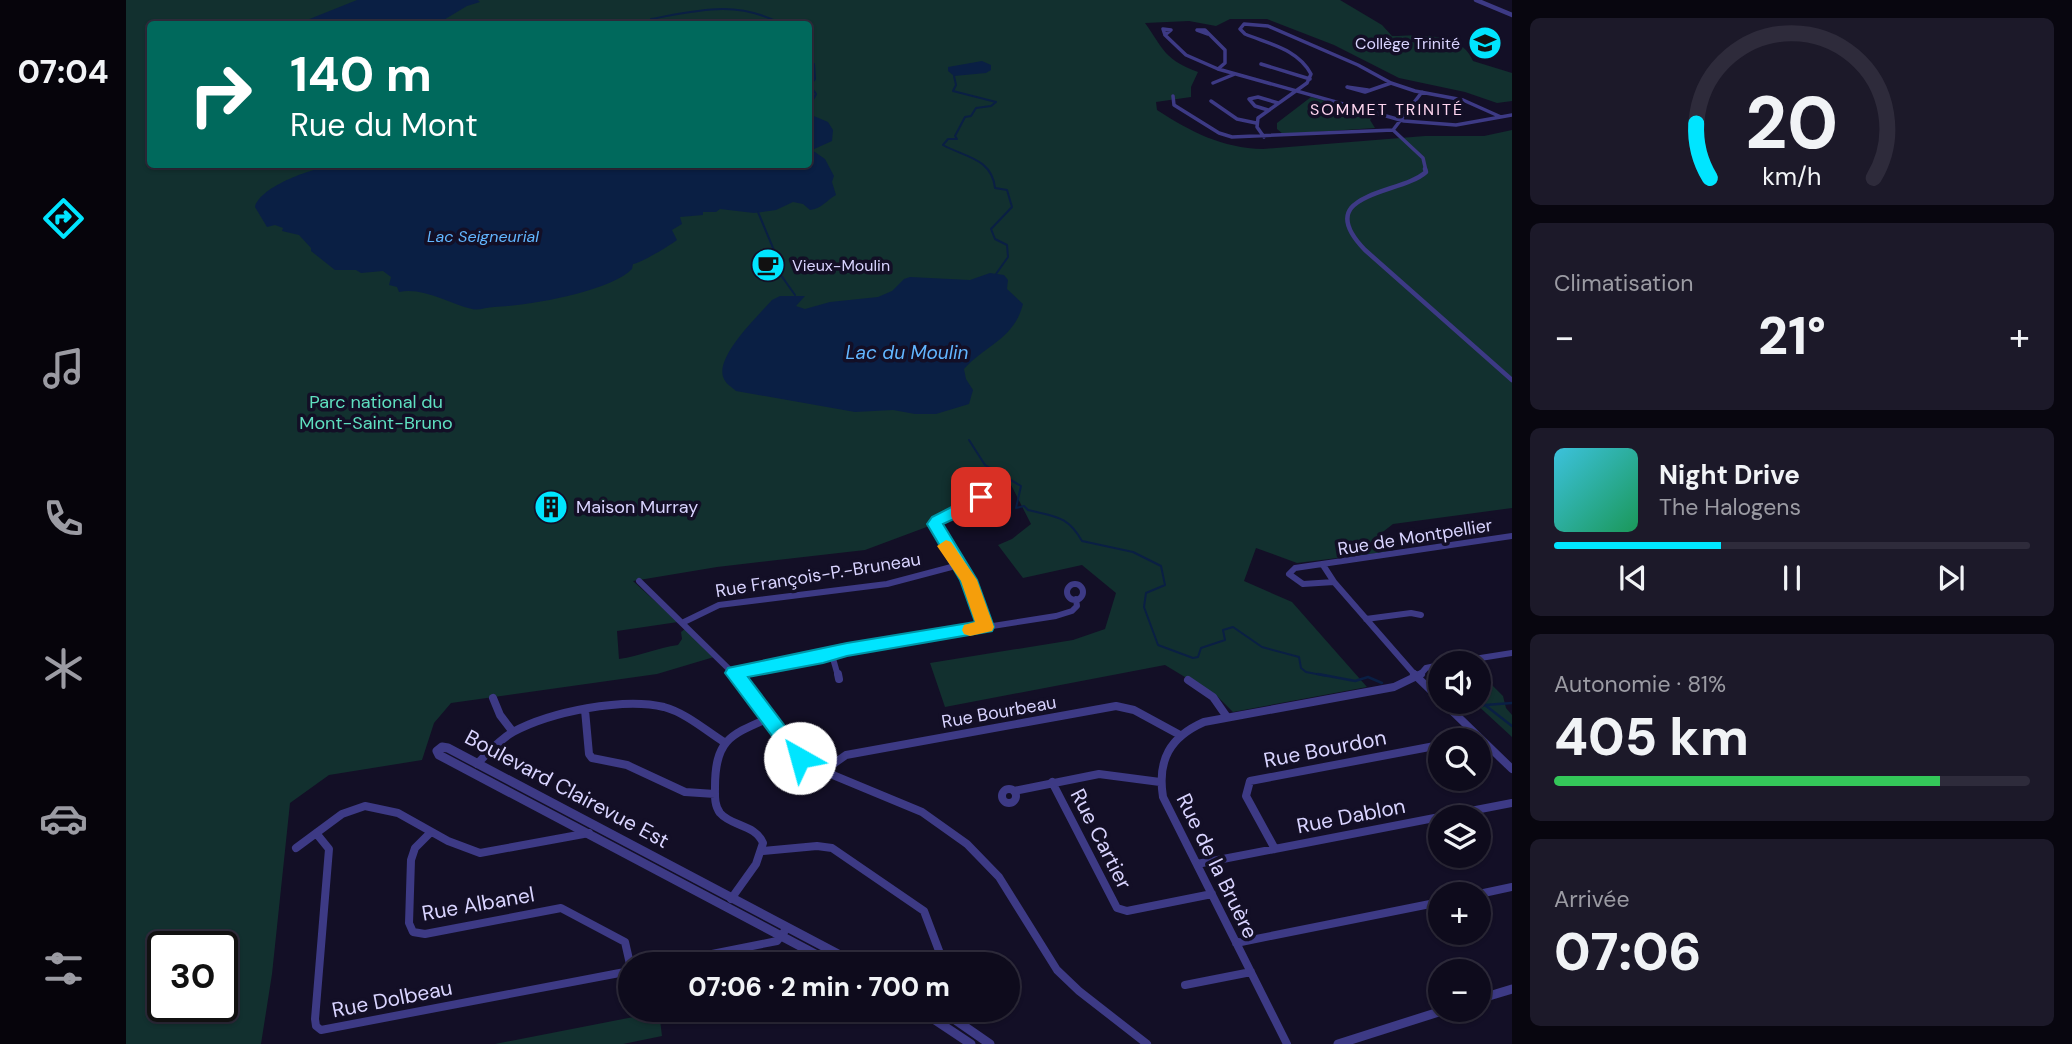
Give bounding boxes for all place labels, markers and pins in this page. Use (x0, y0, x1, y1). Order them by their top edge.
school or university icon: Collège Trinité (1466, 24, 1504, 62)
place label: Collège Trinité (1355, 33, 1460, 54)
cafe icon: Vieux-Moulin (749, 246, 787, 284)
place label: Vieux-Moulin (792, 255, 890, 276)
pin (951, 467, 1011, 527)
building icon: Maison Murray (532, 488, 570, 526)
place label: Maison Murray (576, 495, 698, 519)

